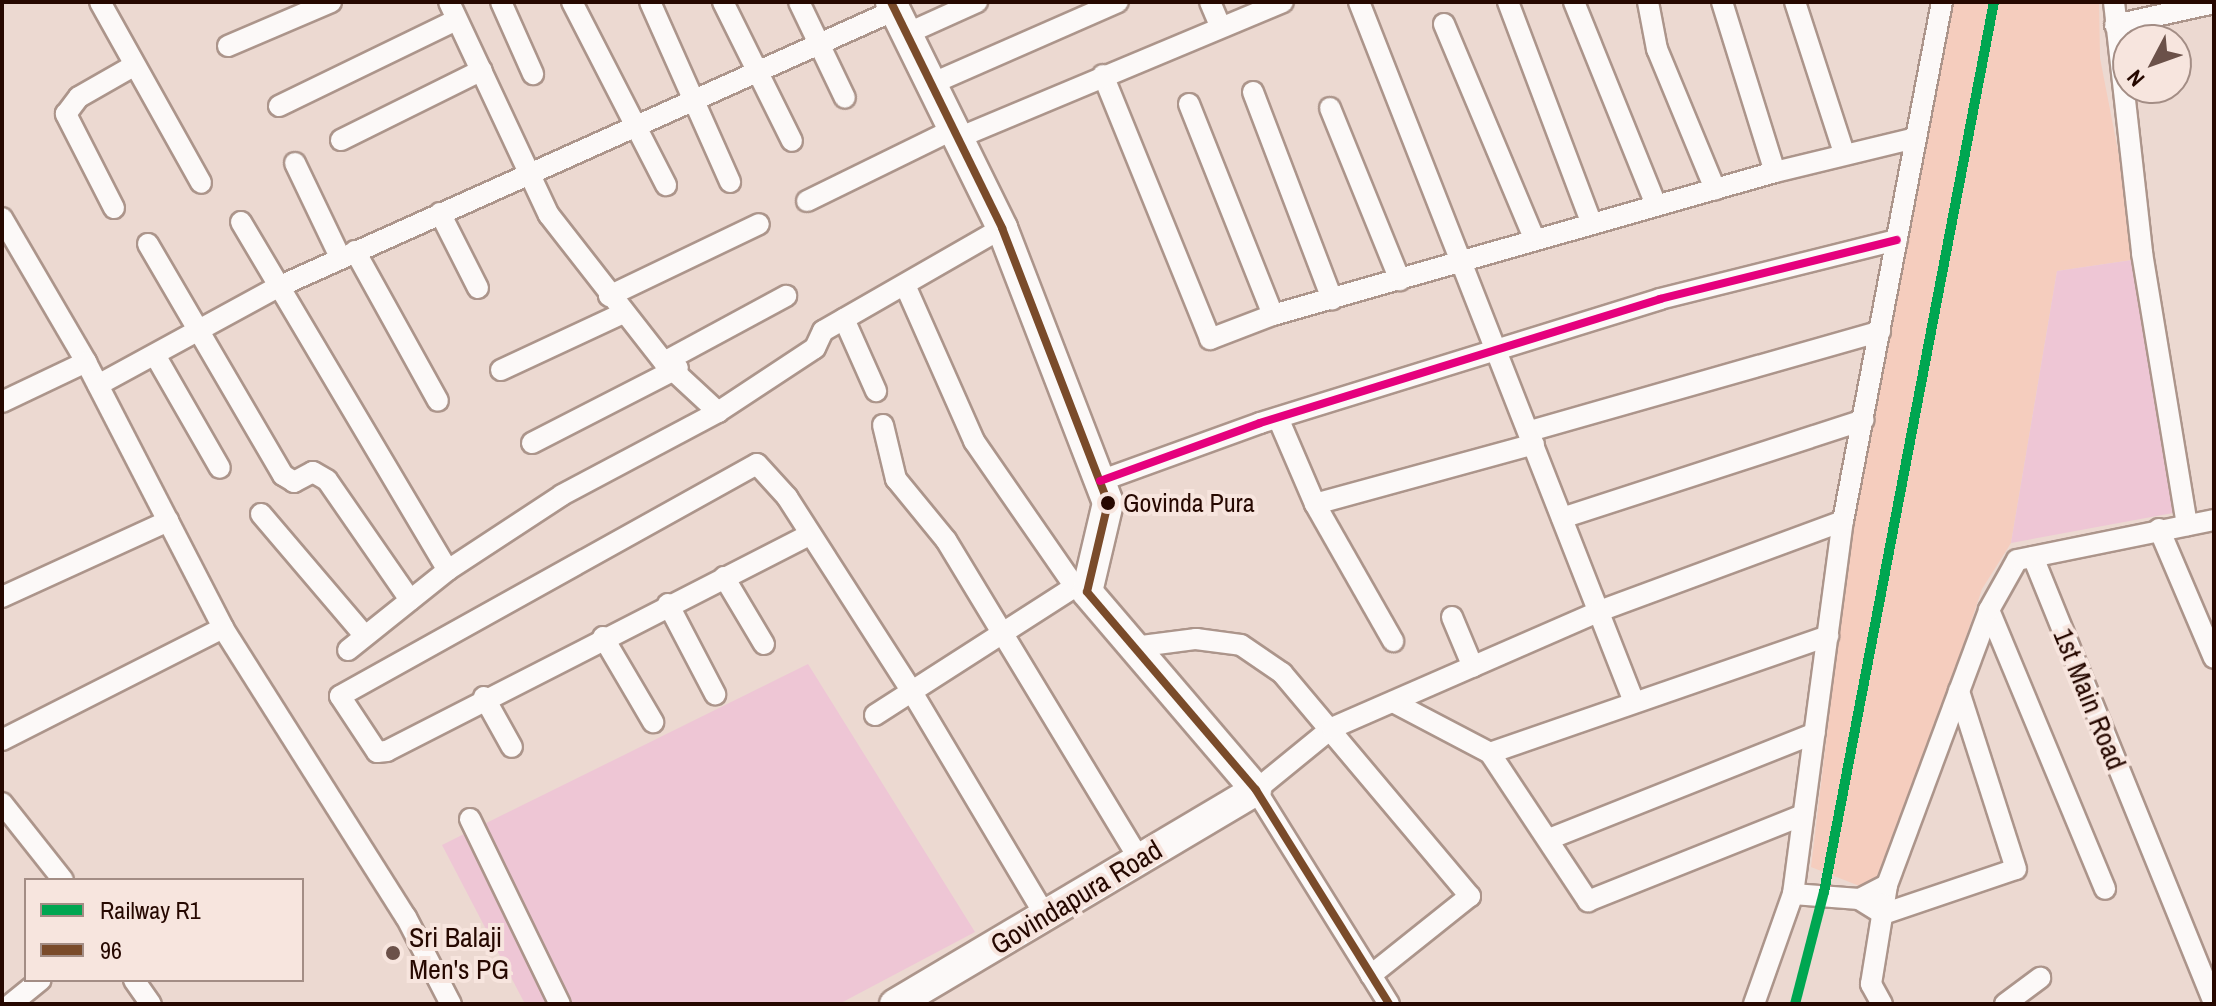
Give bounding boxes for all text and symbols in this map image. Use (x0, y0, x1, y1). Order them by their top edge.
north arrow (2112, 24, 2192, 104)
text: N (2120, 64, 2151, 93)
place label: Govinda Pura (1123, 487, 1255, 519)
marker: Govinda Pura (1100, 495, 1116, 511)
street label: 1st Main Road (2046, 623, 2134, 775)
street label: Govindapura Road (984, 833, 1168, 961)
legend (24, 878, 304, 982)
text: Railway R1 (100, 894, 201, 926)
place label: Sri Balaji Men's PG (409, 920, 509, 986)
text: 96 (100, 934, 122, 966)
marker: Sri Balaji Men's PG (384, 944, 402, 962)

